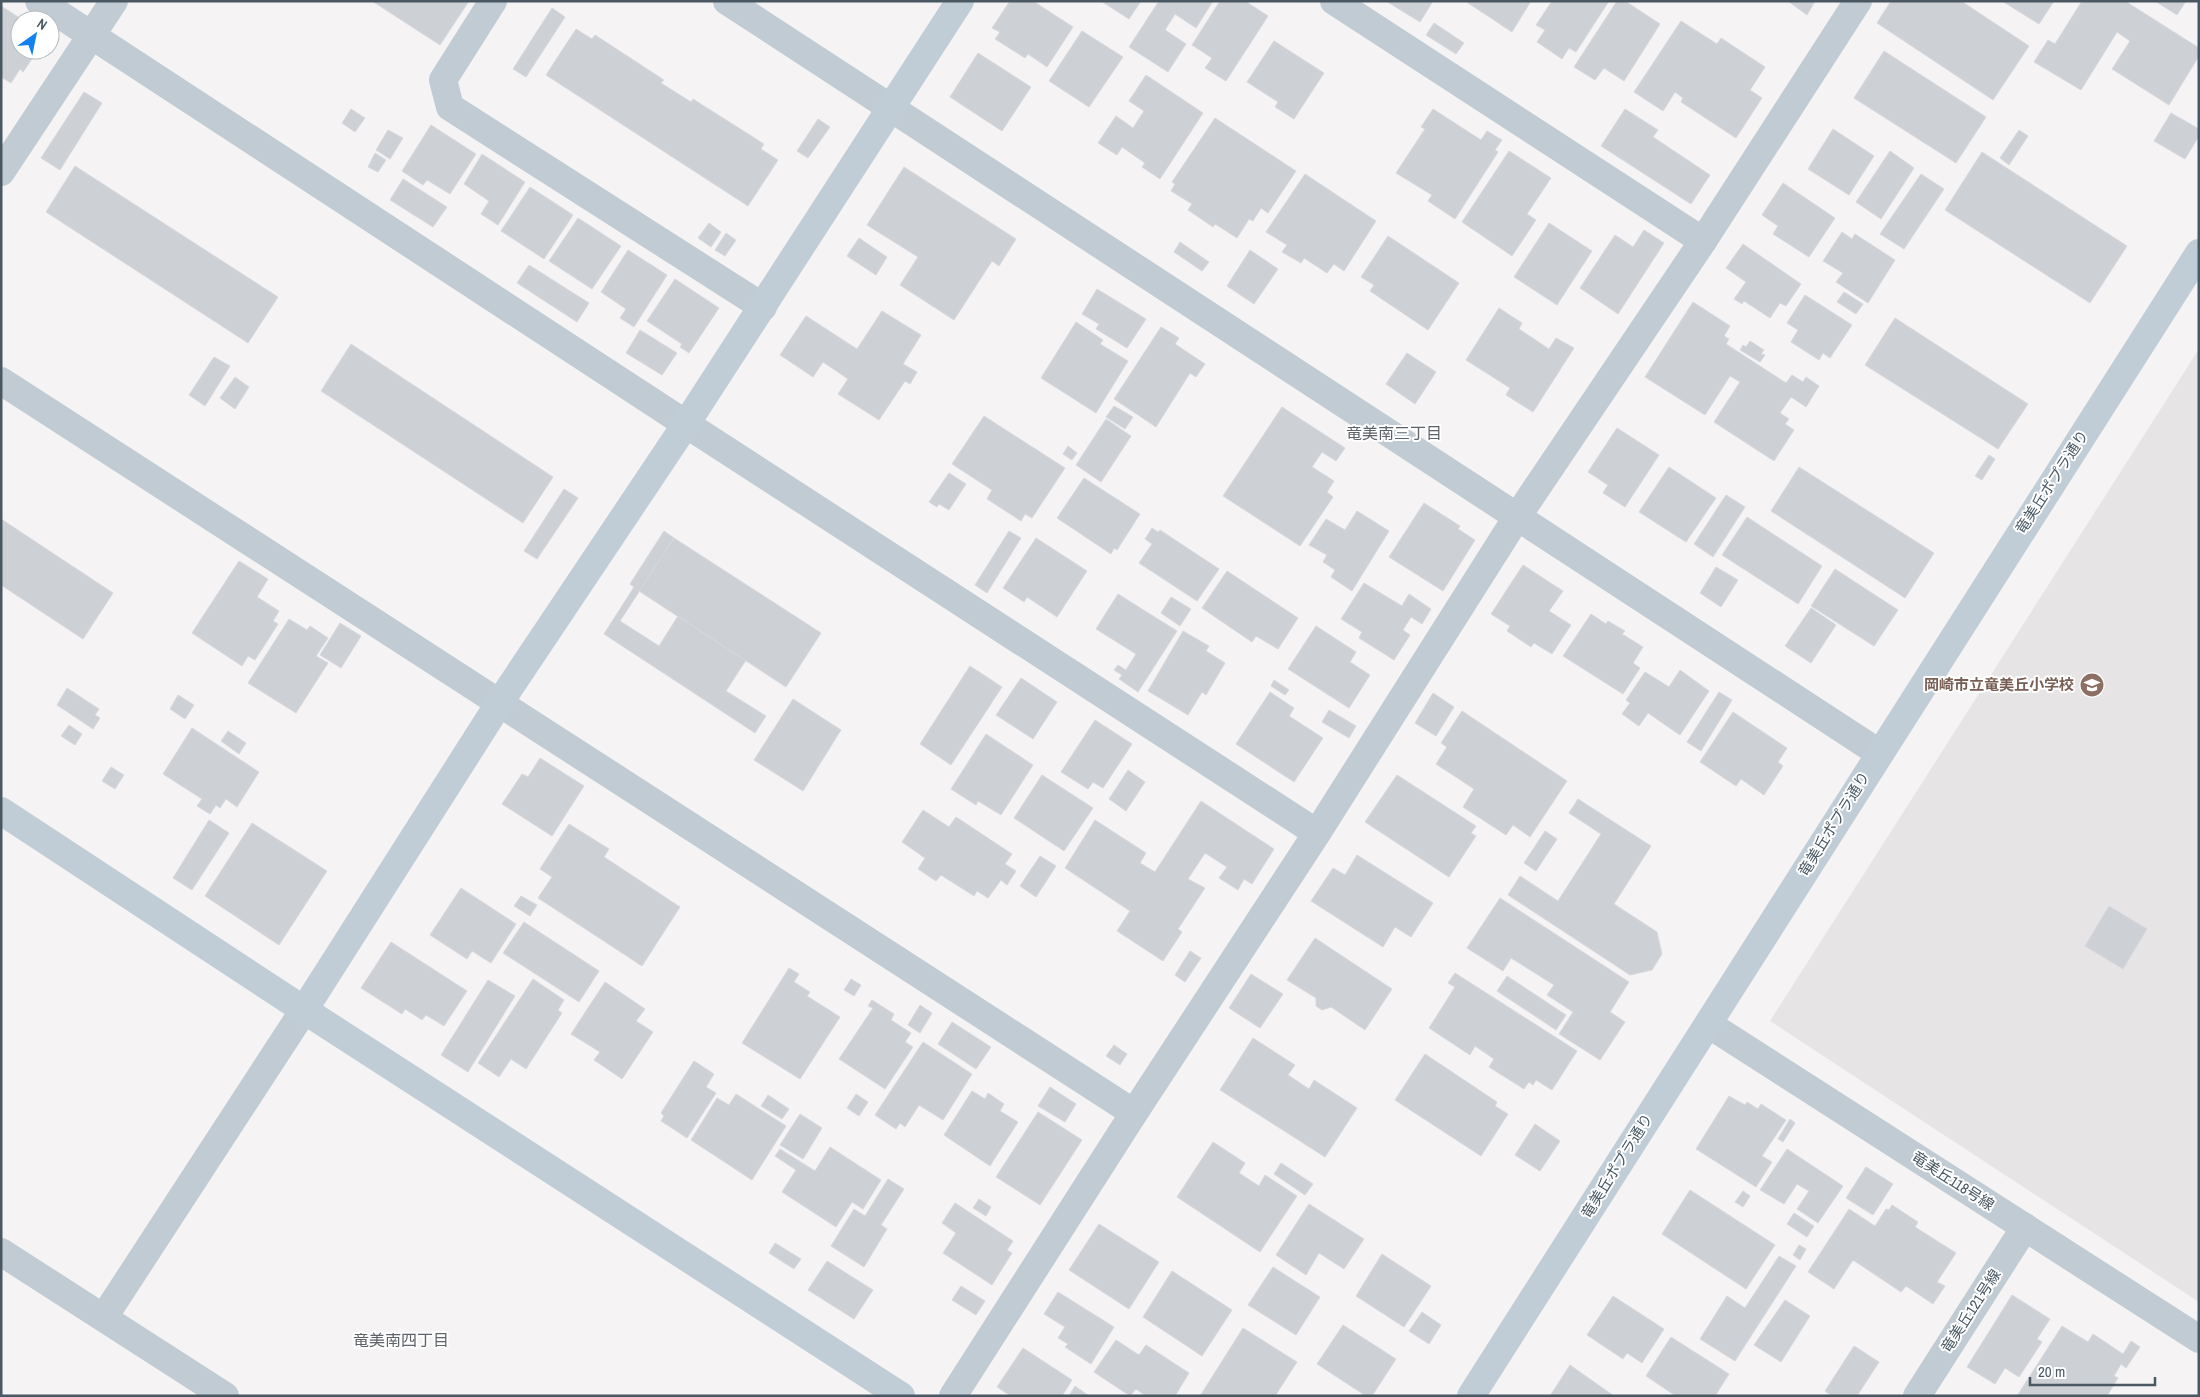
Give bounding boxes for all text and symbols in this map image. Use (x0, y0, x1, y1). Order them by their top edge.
north arrow (10, 10, 60, 60)
text: N (34, 14, 50, 34)
district label: 竜美南三丁目 (1346, 422, 1442, 444)
street label: 竜美丘ポプラ通り (2010, 426, 2093, 538)
school or university icon: 岡崎市立竜美丘小学校 (2079, 672, 2105, 698)
place label: 岡崎市立竜美丘小学校 (1924, 674, 2074, 695)
street label: 竜美丘ポプラ通り (1793, 767, 1874, 880)
street label: 竜美丘ポプラ通り (1576, 1109, 1657, 1222)
street label: 竜美丘118号線 (1908, 1146, 1999, 1215)
street label: 竜美丘121号線 (1936, 1265, 2005, 1357)
district label: 竜美南四丁目 (353, 1329, 449, 1351)
scale bar (2030, 1354, 2155, 1386)
text: 20 m (2038, 1361, 2065, 1382)

